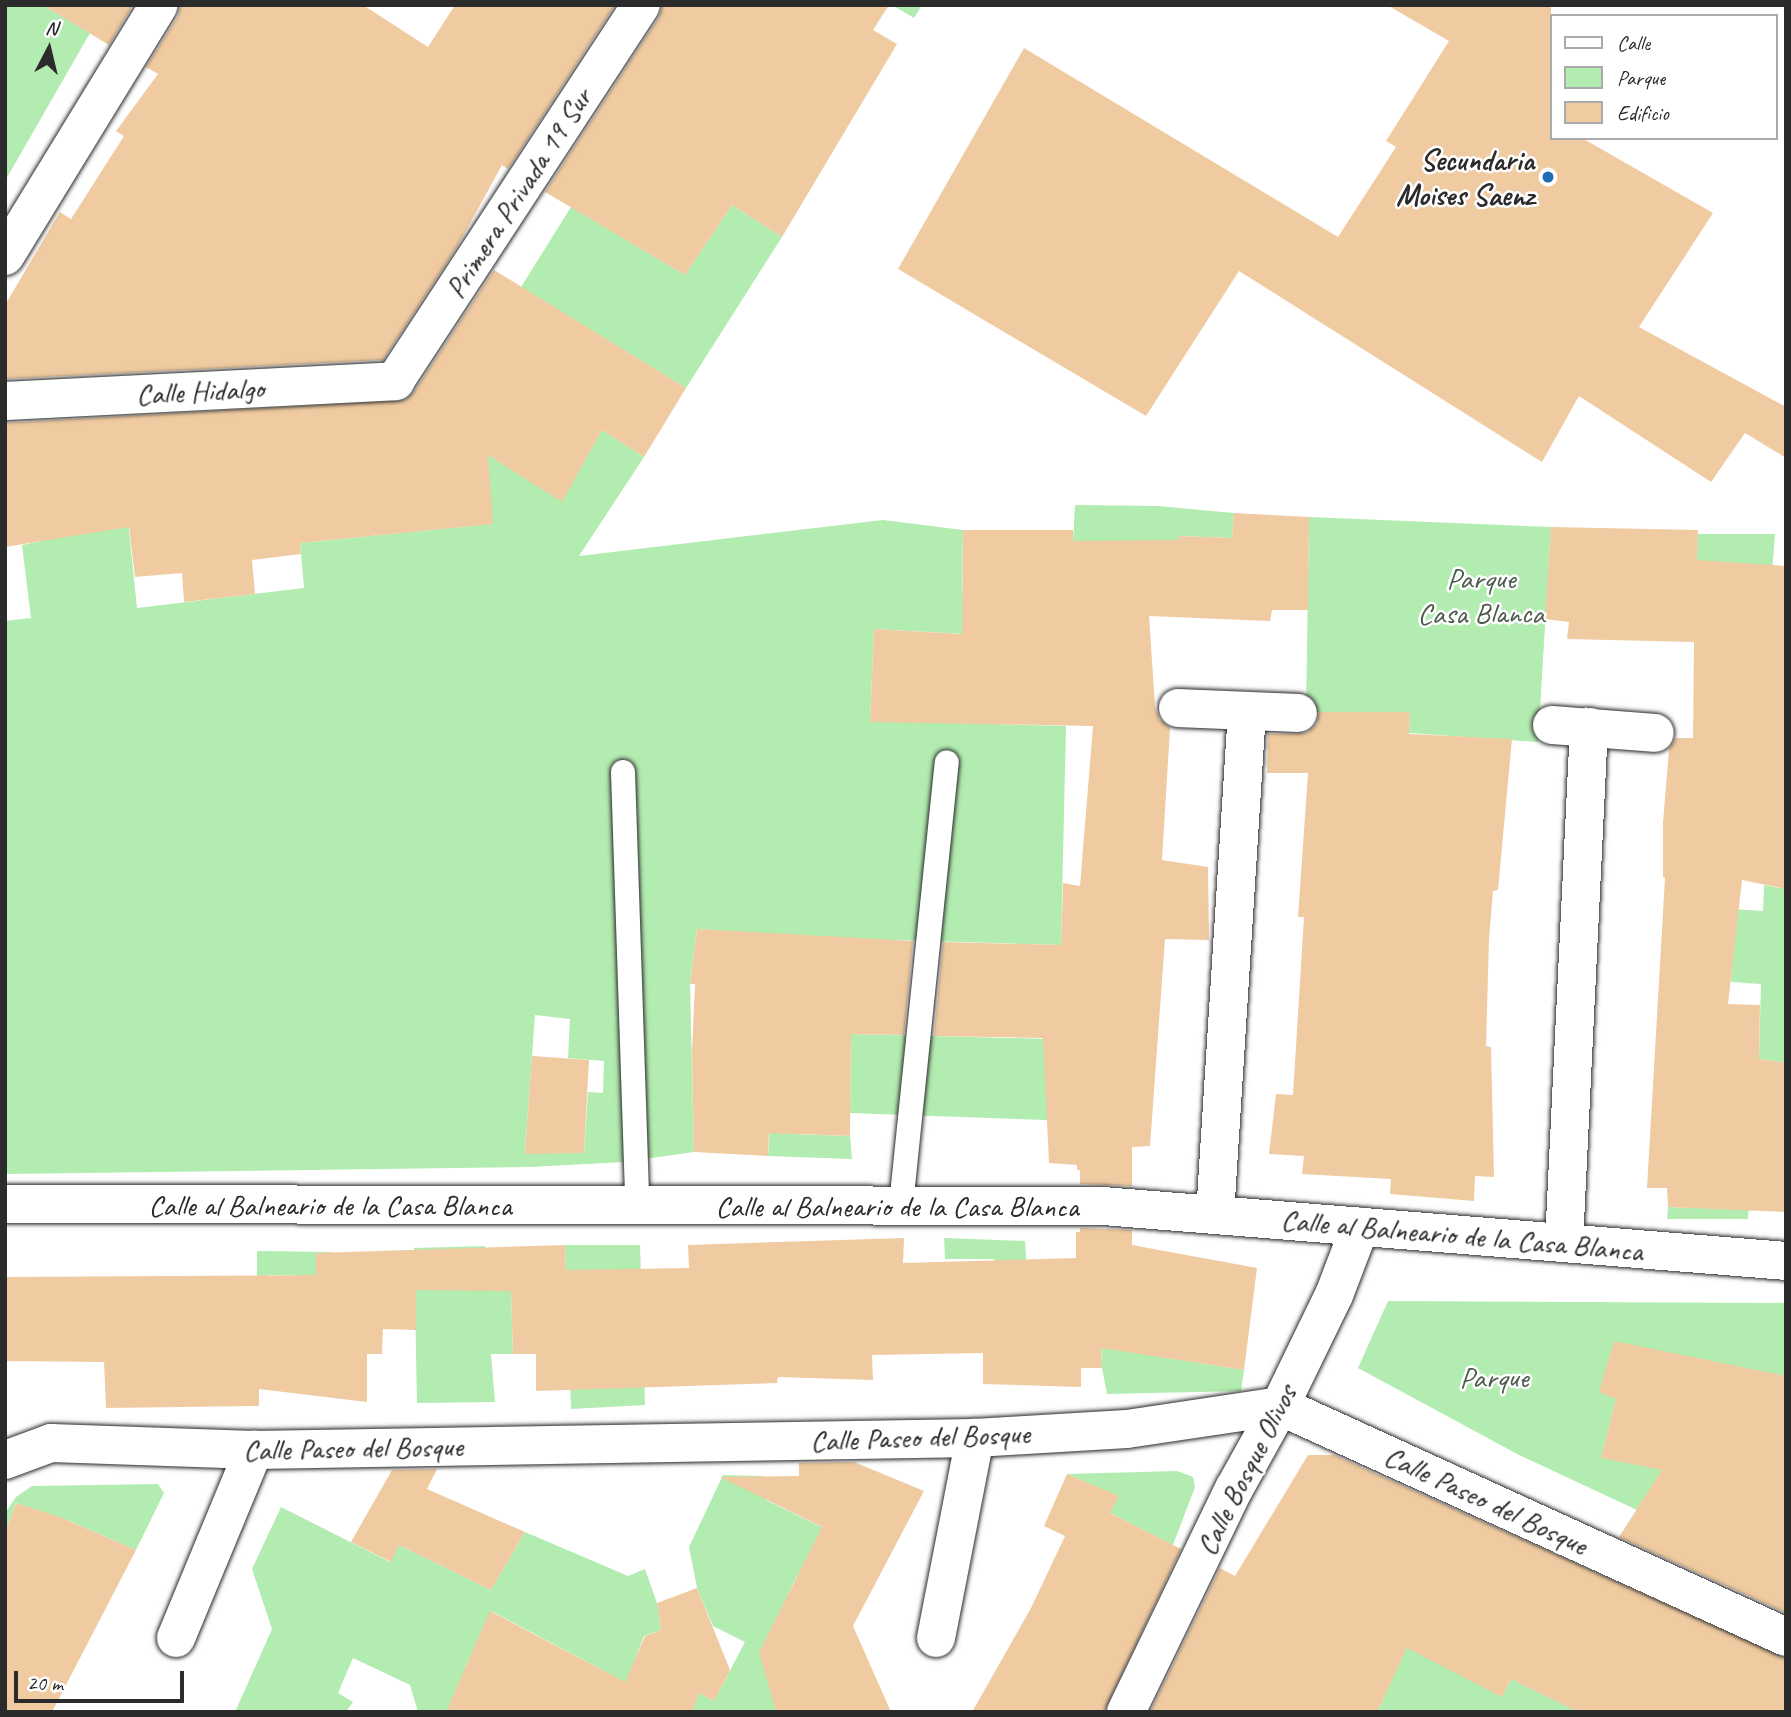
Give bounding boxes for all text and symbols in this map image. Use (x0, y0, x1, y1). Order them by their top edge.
north arrow (14, 14, 84, 84)
legend (1550, 14, 1777, 140)
text: N (44, 16, 59, 41)
text: Calle (1617, 30, 1650, 56)
text: Parque (1617, 65, 1665, 91)
street label: Primera Privada 19 Sur (437, 81, 599, 305)
text: Edificio (1617, 100, 1669, 126)
place label: Secundaria Moises Saenz (1396, 142, 1534, 212)
marker: Secundaria Moises Saenz (1540, 169, 1556, 185)
street label: Calle Hidalgo (135, 370, 265, 412)
park label: Parque Casa Blanca (1417, 560, 1545, 630)
street label: Calle al Balneario de la Casa Blanca (147, 1187, 513, 1223)
street label: Calle al Balneario de la Casa Blanca (714, 1188, 1080, 1224)
street label: Calle al Balneario de la Casa Blanca (1278, 1201, 1646, 1269)
park label: Parque (1460, 1359, 1528, 1395)
street label: Calle Bosque Olivos (1187, 1378, 1305, 1562)
street label: Calle Paseo del Bosque (809, 1415, 1031, 1459)
street label: Calle Paseo del Bosque (242, 1428, 464, 1468)
street label: Calle Paseo del Bosque (1378, 1437, 1594, 1563)
scale bar (18, 1658, 187, 1702)
text: 20 m (27, 1670, 63, 1696)

